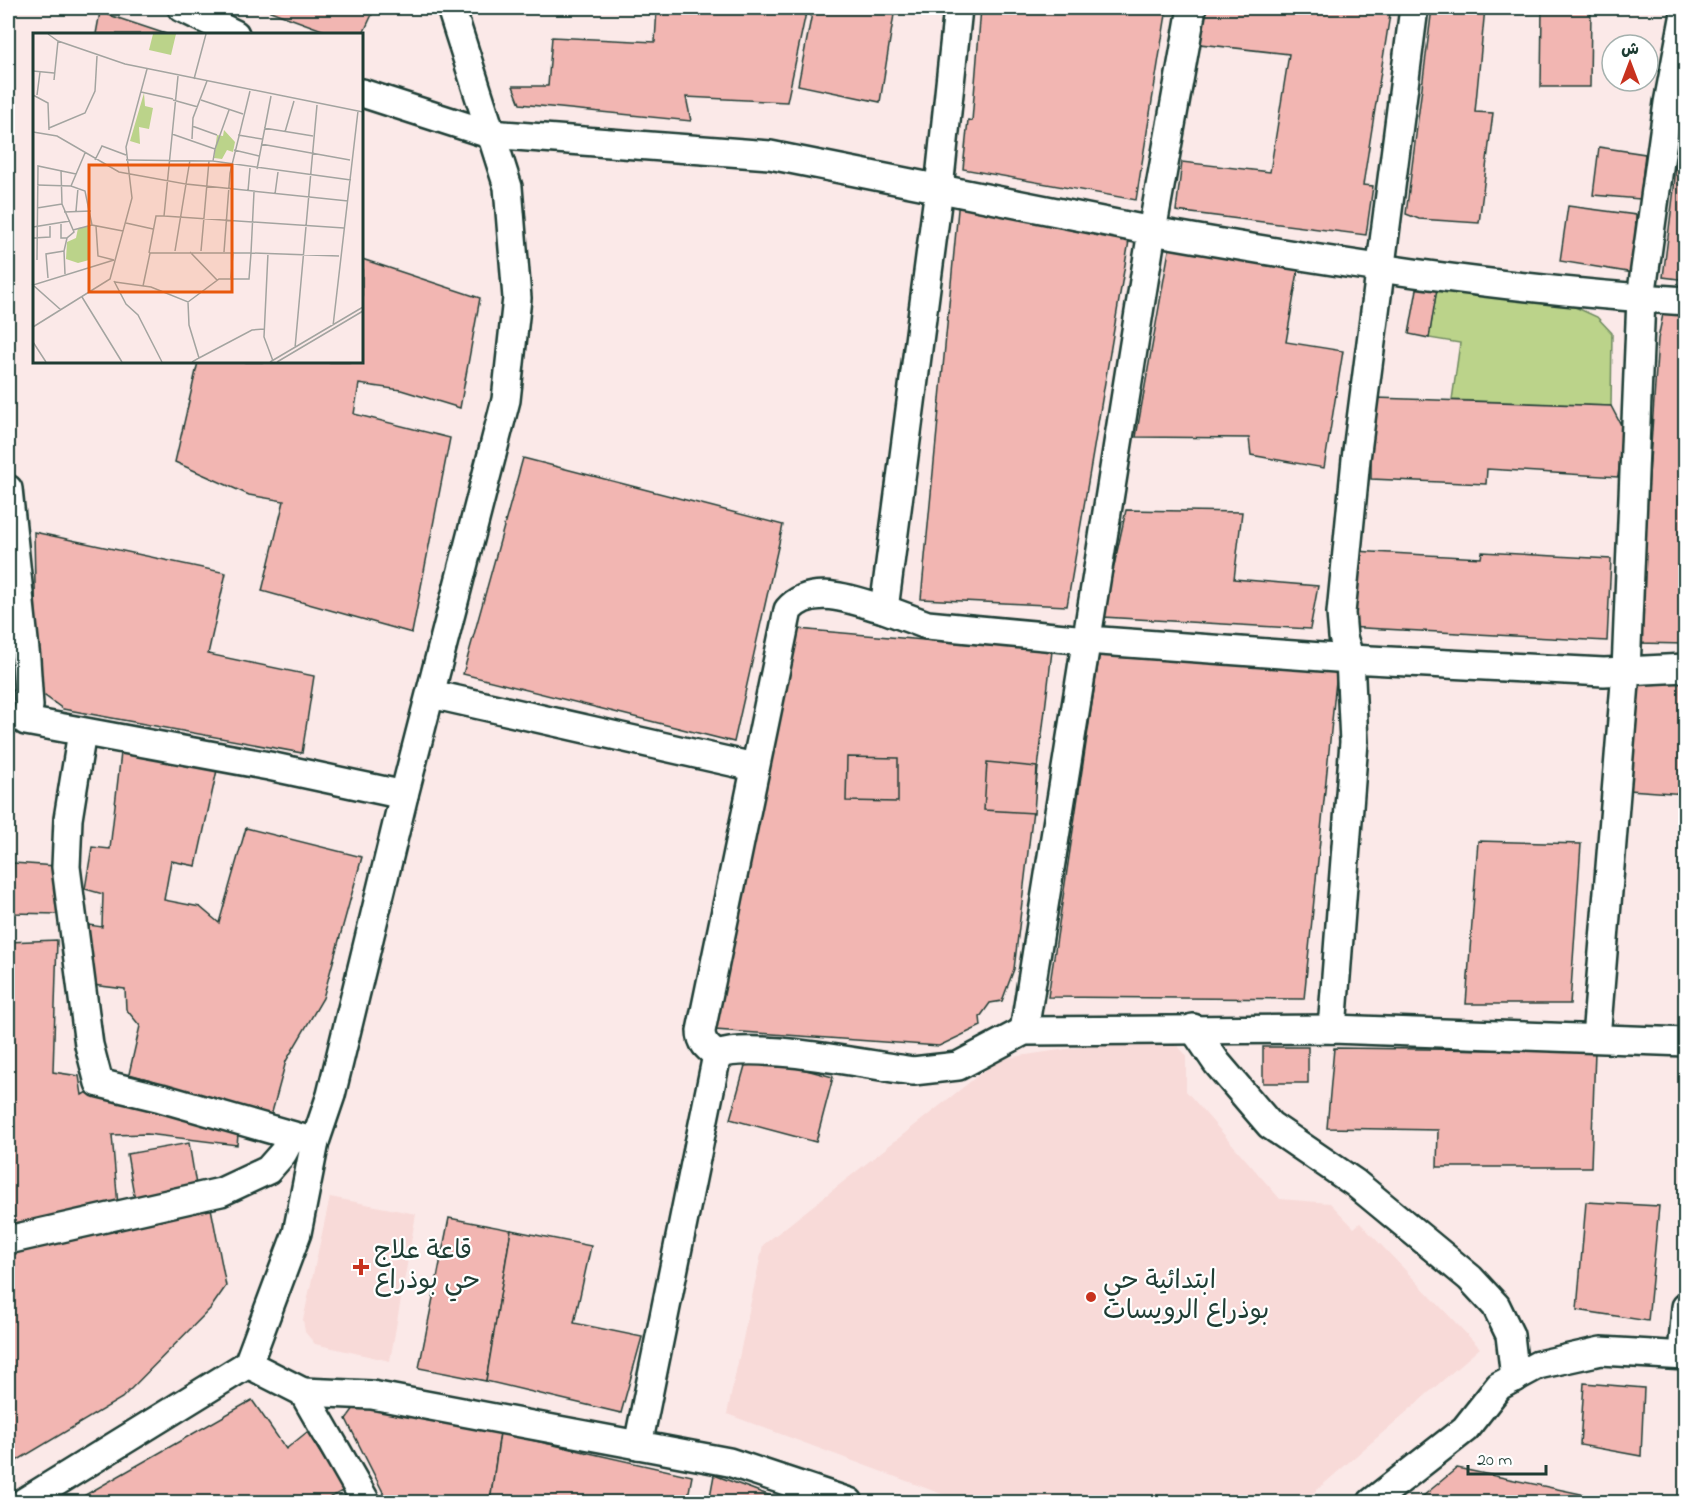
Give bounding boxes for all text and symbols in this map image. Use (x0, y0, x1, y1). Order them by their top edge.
inset map (33, 33, 363, 363)
north arrow (1600, 33, 1660, 93)
text: ش (1621, 38, 1639, 62)
place label: قاعة علاج حي بوذراع (374, 1233, 480, 1302)
marker: قاعة علاج حي بوذراع (352, 1258, 370, 1276)
place label: ابتدائية حي بوذراع الرويسات (1103, 1263, 1269, 1331)
marker: ابتدائية حي بوذراع الرويسات (1084, 1290, 1098, 1304)
scale bar (1468, 1438, 1546, 1476)
text: 20 m (1477, 1448, 1512, 1474)

